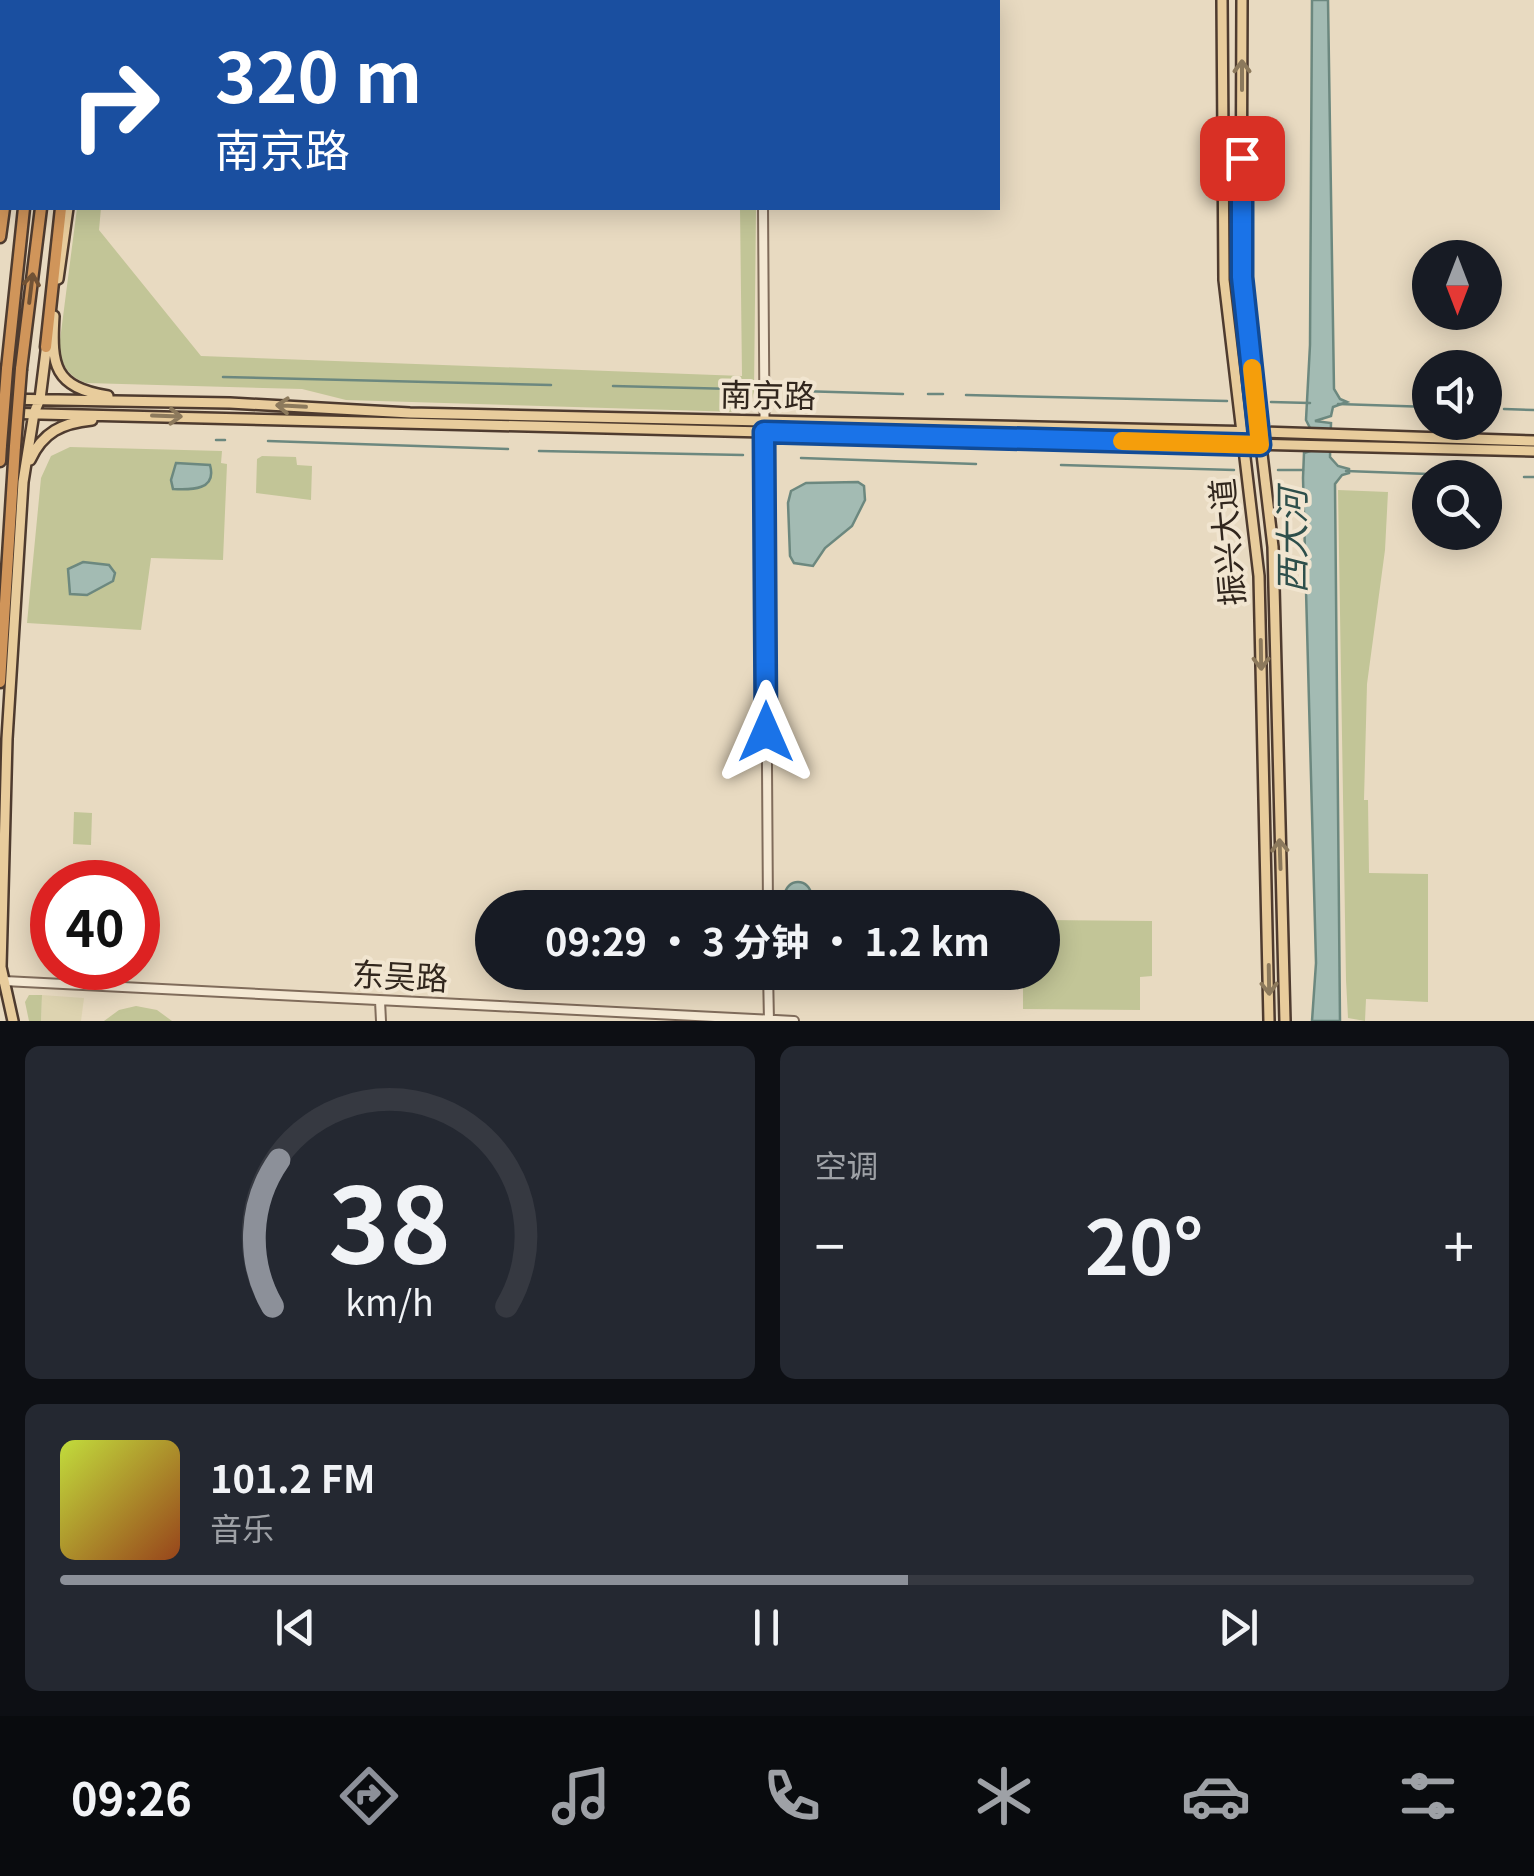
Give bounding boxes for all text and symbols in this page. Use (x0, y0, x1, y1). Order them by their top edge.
text: 320 m (215, 22, 422, 123)
icon: right (50, 40, 180, 170)
one-way arrow (1232, 60, 1252, 92)
text: 南京路 (215, 115, 350, 180)
pin (1200, 116, 1285, 201)
icon: arrive (1215, 131, 1270, 186)
north arrow (1412, 240, 1502, 330)
map controls (1412, 240, 1502, 550)
one-way arrow (22, 273, 41, 305)
button: sound (1412, 350, 1502, 440)
street label: 南京路 (720, 369, 816, 417)
one-way arrow (276, 396, 308, 415)
one-way arrow (151, 407, 183, 426)
button: search (1412, 460, 1502, 550)
street label: 振兴大道 (1197, 476, 1254, 608)
water label: 西大河 (1264, 483, 1315, 594)
one-way arrow (1252, 639, 1271, 671)
position arrow (714, 680, 818, 784)
one-way arrow (1270, 838, 1289, 870)
speed limit sign: 40 (30, 860, 160, 990)
text: 09:29 · 3 分钟 · 1.2 km (545, 912, 990, 967)
street label: 东吴路 (351, 949, 449, 999)
one-way arrow (1259, 964, 1278, 996)
text: 空调 (815, 1141, 879, 1187)
text: 38 (328, 1143, 451, 1294)
text: 20° (1085, 1188, 1204, 1297)
text: − (815, 1203, 845, 1283)
text: + (1443, 1203, 1474, 1283)
text: km/h (345, 1275, 434, 1326)
text: 101.2 FM (210, 1449, 375, 1504)
text: 音乐 (210, 1504, 274, 1550)
icon: previous (268, 1600, 323, 1655)
icon: pause (739, 1600, 794, 1655)
icon: next (1211, 1600, 1266, 1655)
icon: directions (334, 1761, 404, 1831)
icon: music (546, 1761, 616, 1831)
icon: phone (757, 1761, 827, 1831)
icon: climate (969, 1761, 1039, 1831)
icon: car (1181, 1761, 1251, 1831)
icon: filters (1393, 1761, 1463, 1831)
text: 09:26 (71, 1764, 192, 1829)

